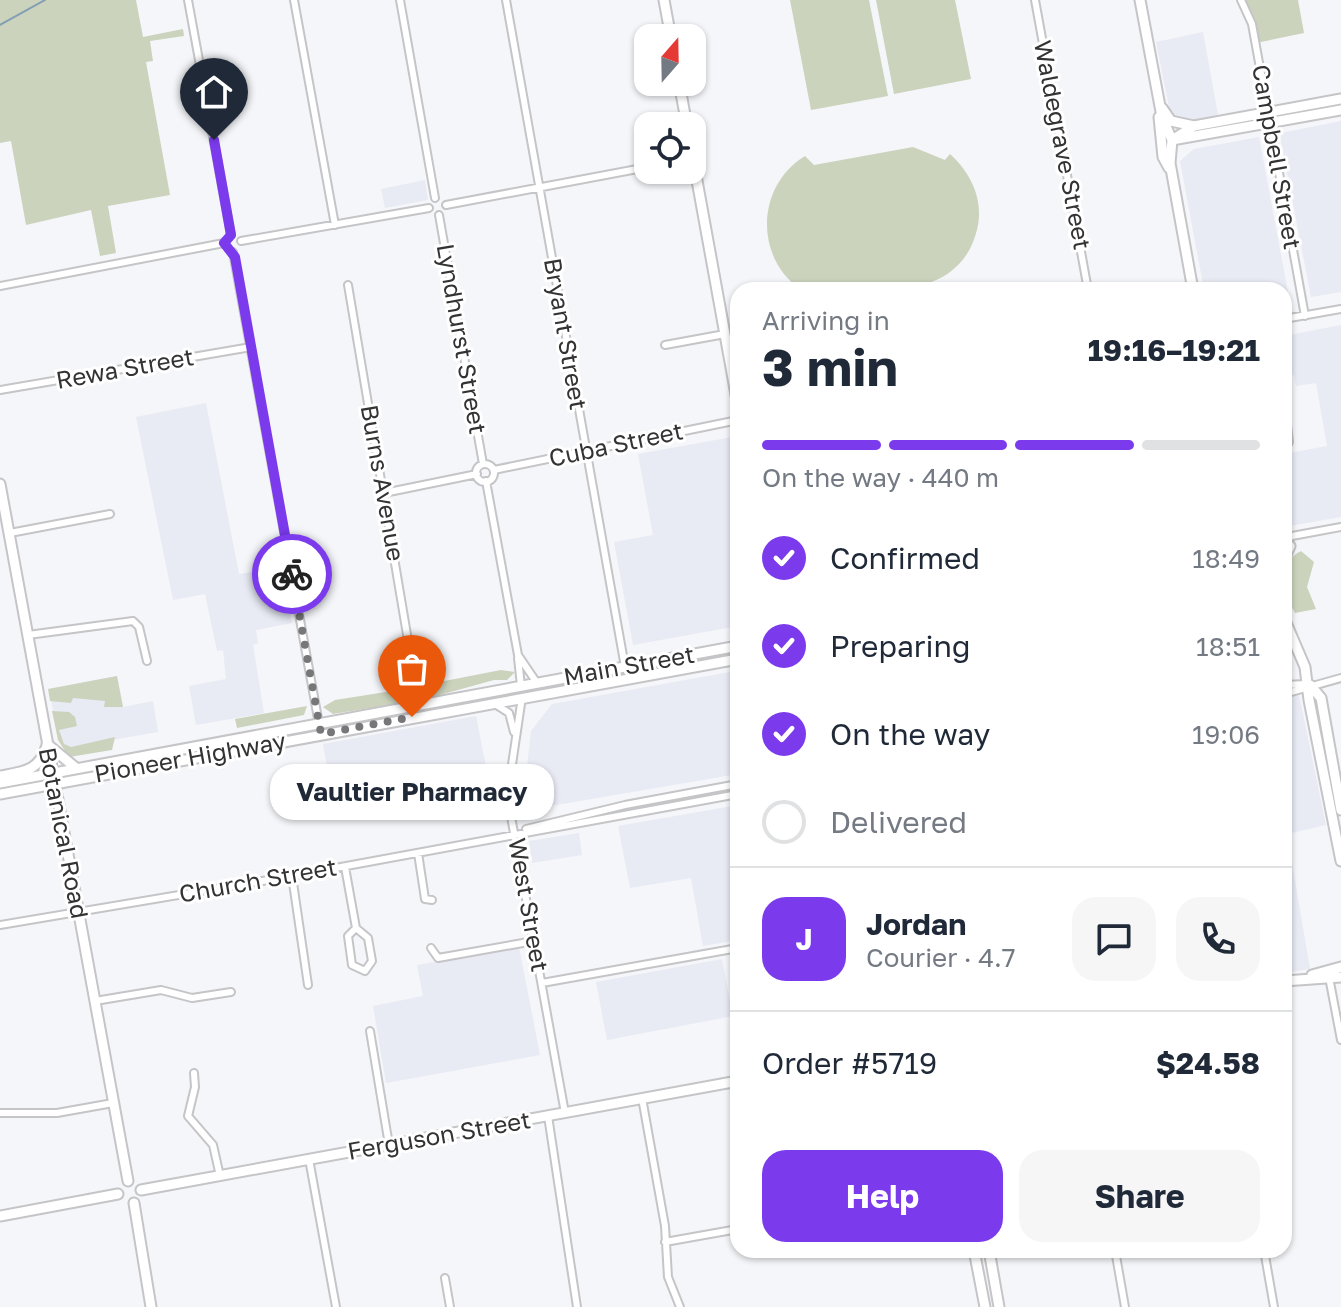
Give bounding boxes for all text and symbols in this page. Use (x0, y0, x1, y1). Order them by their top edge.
north arrow (634, 24, 706, 96)
map controls (634, 24, 706, 184)
street label: Waldegrave Street (1029, 38, 1098, 252)
pin (180, 58, 248, 140)
street label: Campbell Street (1247, 62, 1308, 251)
icon: home (192, 70, 236, 114)
button: locate (634, 112, 706, 184)
street label: Lyndhurst Street (431, 241, 493, 436)
street label: Bryant Street (539, 256, 594, 412)
text: Arriving in (762, 305, 890, 336)
text: 19:16–19:21 (1088, 332, 1260, 368)
text: 3 min (762, 335, 898, 397)
street label: Rewa Street (54, 341, 196, 394)
street label: Burns Avenue (355, 402, 411, 563)
street label: Cuba Street (546, 415, 685, 472)
text: On the way · 440 m (762, 462, 999, 493)
courier (252, 534, 332, 614)
icon: check (762, 536, 806, 580)
text: Confirmed (830, 540, 980, 576)
text: 18:49 (1192, 543, 1260, 574)
icon: bike (270, 552, 314, 596)
icon: check (762, 624, 806, 668)
text: Preparing (830, 628, 971, 664)
text: 18:51 (1196, 631, 1260, 662)
pin (378, 635, 446, 717)
street label: Main Street (561, 639, 696, 690)
icon: bag (390, 647, 434, 691)
icon: check (762, 712, 806, 756)
text: On the way (830, 716, 990, 752)
text: 19:06 (1192, 719, 1260, 750)
street label: Pioneer Highway (92, 725, 288, 788)
street label: Botanical Road (34, 745, 95, 921)
callout: Vaultier Pharmacy (270, 765, 554, 821)
text: Vaultier Pharmacy (296, 776, 528, 807)
text: Delivered (830, 804, 967, 840)
street label: West Street (503, 836, 556, 974)
street label: Church Street (177, 851, 339, 908)
button: chat (1072, 897, 1156, 981)
button: phone (1176, 897, 1260, 981)
text: Jordan (866, 906, 966, 942)
text: J (795, 921, 813, 957)
text: Courier · 4.7 (866, 942, 1016, 973)
text: Order #5719 (762, 1045, 937, 1081)
text: $24.58 (1156, 1045, 1260, 1081)
street label: Ferguson Street (345, 1104, 532, 1165)
button: Help (762, 1150, 1003, 1242)
button: Share (1019, 1150, 1260, 1242)

